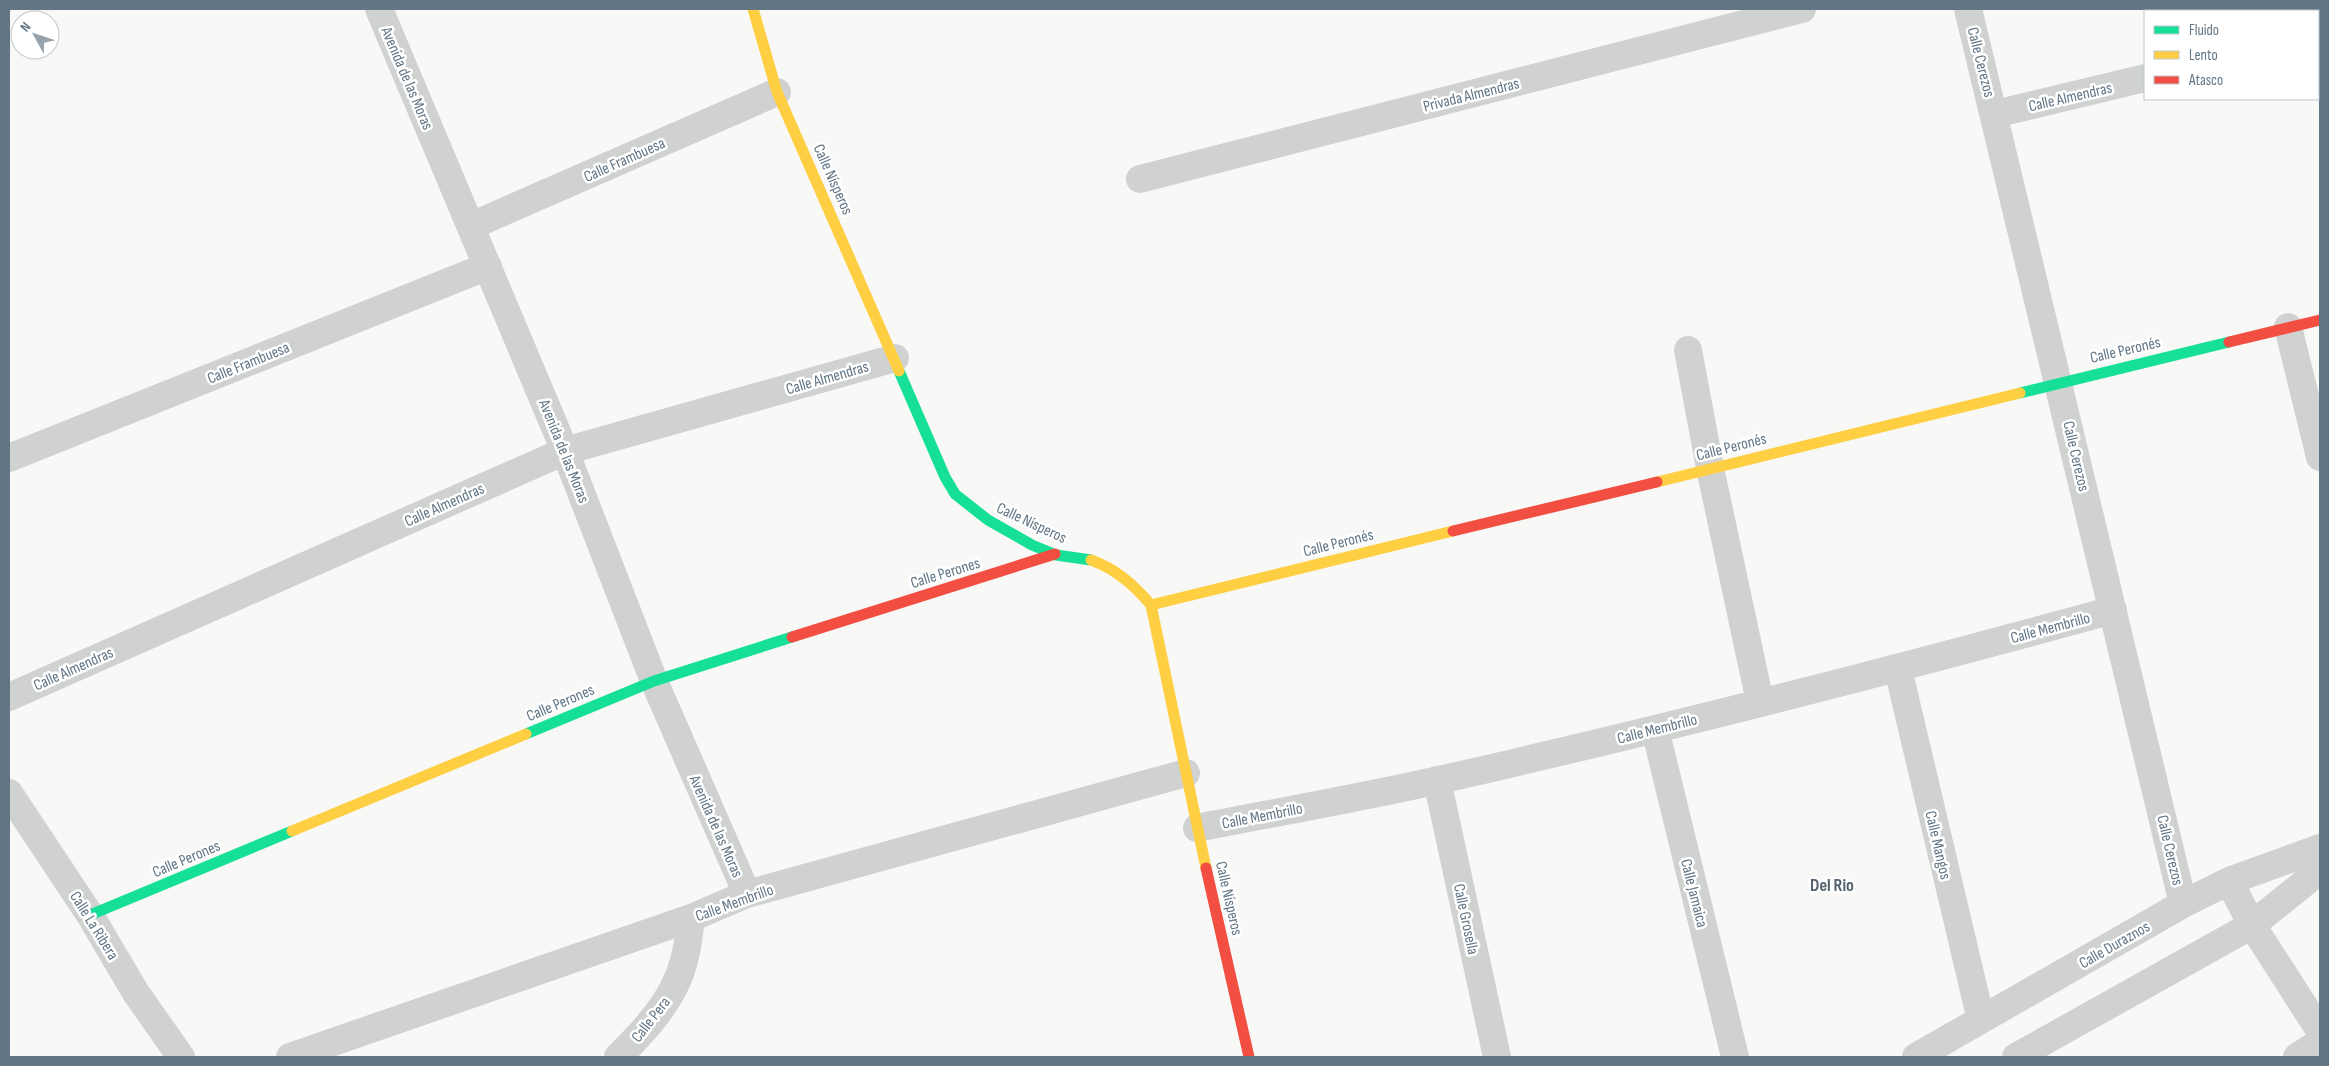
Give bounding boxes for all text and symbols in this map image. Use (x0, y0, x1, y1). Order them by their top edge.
north arrow (10, 10, 60, 60)
legend (2144, 10, 2319, 100)
text: N (17, 19, 34, 35)
text: Fluido (2189, 21, 2219, 40)
street label: Avenida de las Moras (376, 23, 437, 133)
street label: Calle Cerezos (1963, 25, 1998, 99)
text: Lento (2189, 46, 2218, 65)
text: Atasco (2188, 71, 2223, 90)
street label: Privada Almendras (1421, 74, 1522, 117)
street label: Calle Almendras (2027, 79, 2114, 116)
street label: Calle Frambuesa (581, 134, 668, 187)
street label: Calle Nísperos (809, 141, 857, 218)
street label: Calle Peronés (2088, 333, 2163, 368)
street label: Calle Frambuesa (205, 338, 292, 388)
street label: Calle Almendras (784, 358, 871, 399)
street label: Avenida de las Moras (534, 396, 593, 506)
street label: Calle Cerezos (2058, 419, 2093, 493)
street label: Calle Peronés (1694, 429, 1769, 465)
street label: Calle Almendras (402, 479, 488, 531)
street label: Calle Nísperos (993, 499, 1070, 548)
street label: Calle Peronés (1301, 525, 1376, 561)
street label: Calle Perones (908, 554, 983, 593)
street label: Calle Membrillo (2009, 609, 2092, 648)
street label: Calle Almendras (31, 643, 117, 695)
street label: Calle Perones (524, 681, 598, 726)
street label: Calle Membrillo (1615, 710, 1699, 749)
street label: Avenida de las Moras (684, 772, 747, 881)
street label: Calle Membrillo (1220, 799, 1304, 834)
street label: Calle Mangos (1920, 809, 1955, 882)
street label: Calle Cerezos (2152, 813, 2187, 887)
street label: Calle Perones (150, 837, 224, 882)
street label: Calle Jamaica (1676, 857, 1711, 930)
street label: Calle Nísperos (1211, 860, 1246, 937)
district label: Del Rio (1810, 875, 1854, 896)
street label: Calle Membrillo (693, 881, 776, 926)
street label: Calle Grosella (1449, 882, 1482, 956)
street label: Calle La Ribera (65, 888, 122, 964)
street label: Calle Duraznos (2076, 917, 2154, 973)
street label: Calle Pera (628, 993, 675, 1046)

